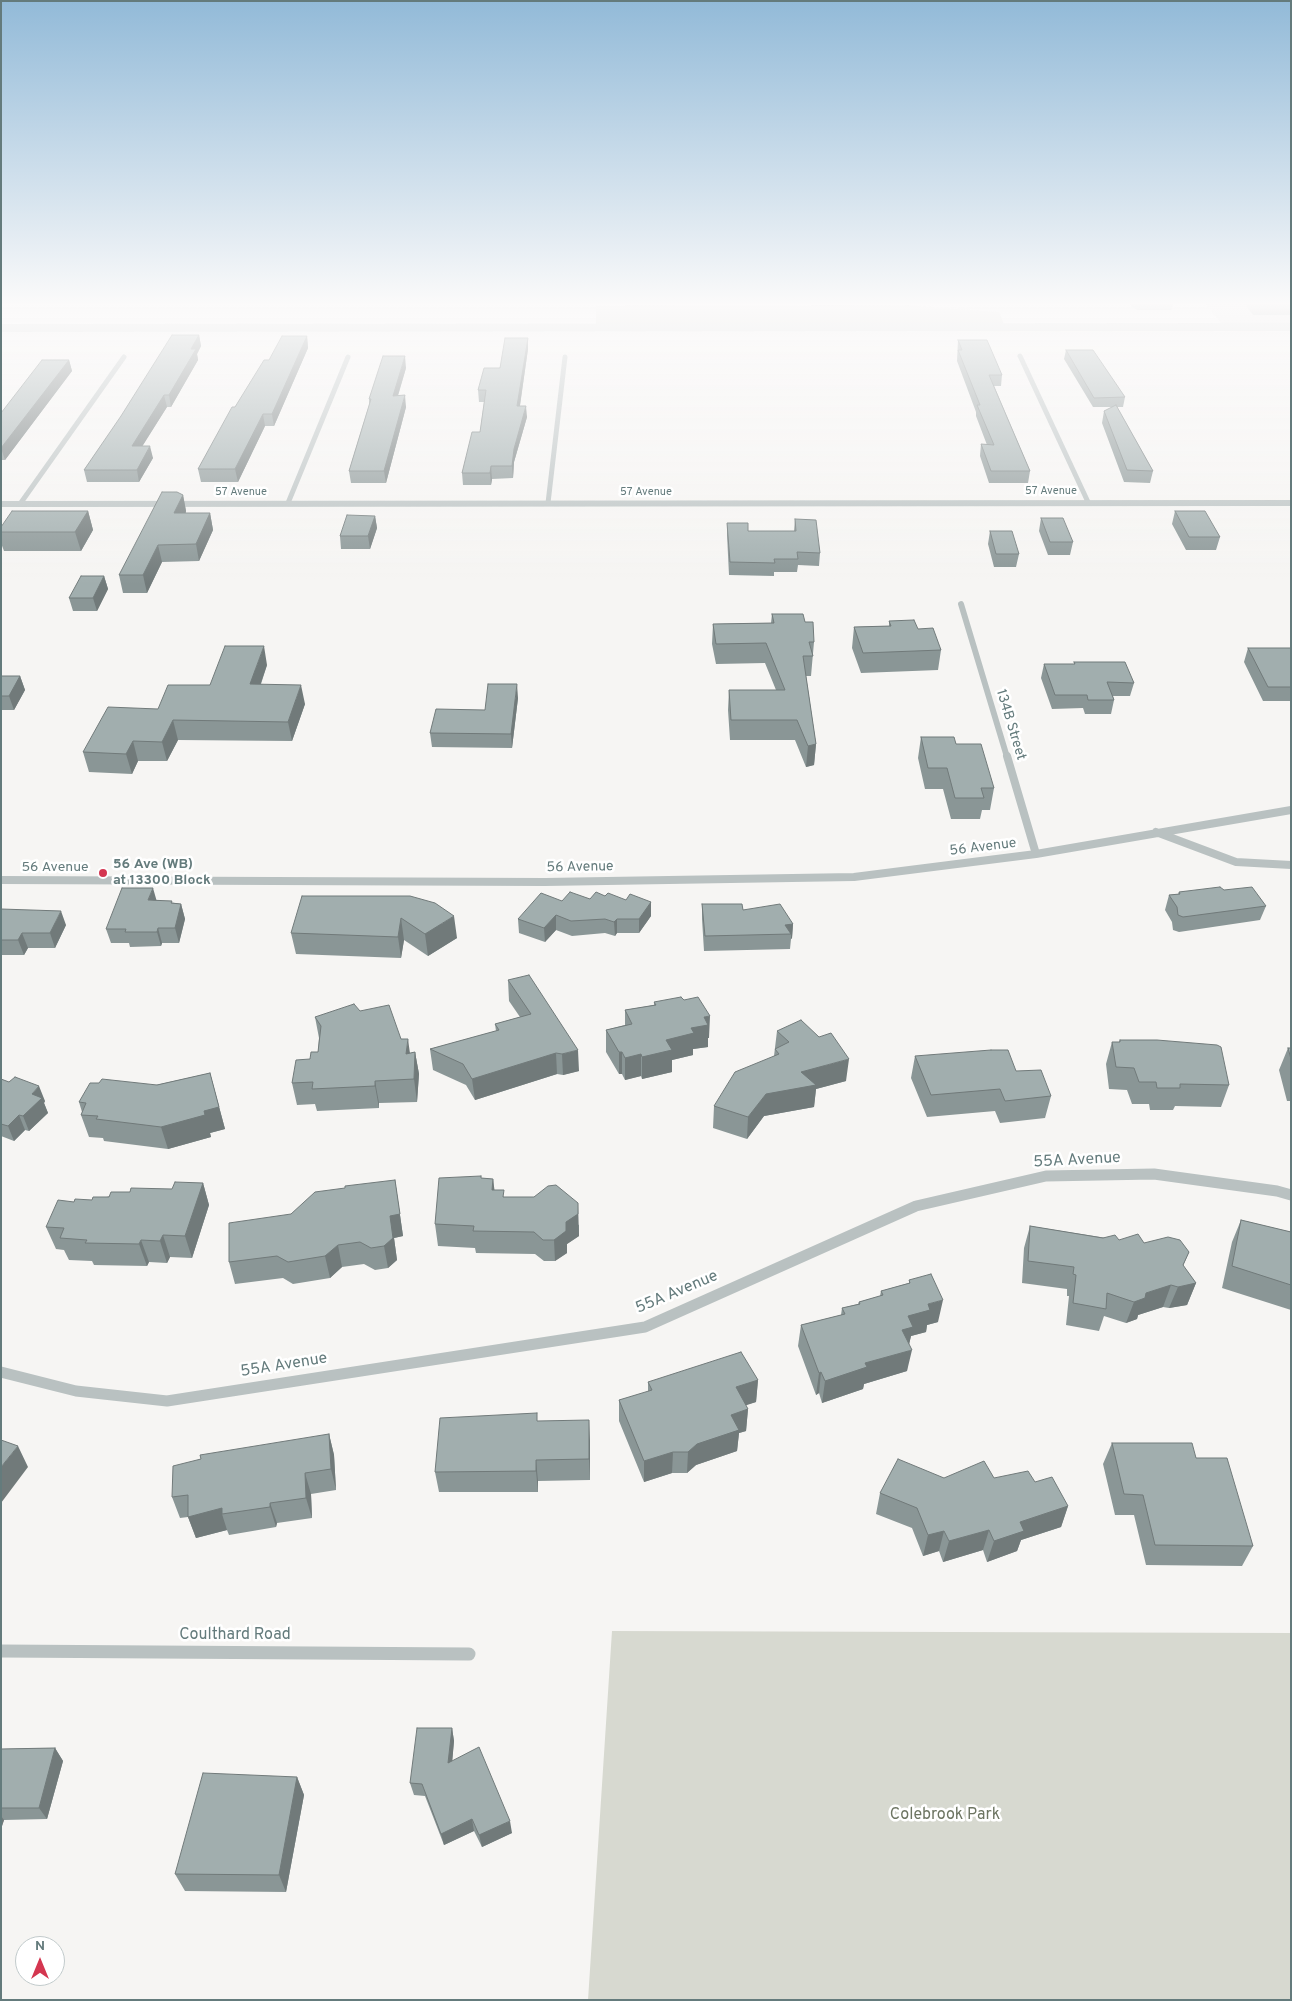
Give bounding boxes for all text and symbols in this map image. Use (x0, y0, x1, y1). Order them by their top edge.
street label: 57 Avenue (1025, 485, 1077, 499)
street label: 57 Avenue (215, 486, 267, 500)
street label: 57 Avenue (620, 486, 672, 500)
street label: 134B Street (991, 687, 1029, 763)
street label: 56 Avenue (949, 836, 1017, 860)
place label: 56 Ave (WB) at 13300 Block (113, 857, 211, 890)
street label: 56 Avenue (546, 859, 614, 877)
street label: 56 Avenue (21, 860, 89, 876)
marker: 56 Ave (WB) at 13300 Block (97, 867, 109, 879)
street label: 55A Avenue (1033, 1149, 1121, 1173)
street label: 55A Avenue (633, 1267, 721, 1319)
street label: 55A Avenue (239, 1350, 329, 1382)
street label: Coulthard Road (179, 1626, 291, 1646)
park label: Colebrook Park (890, 1806, 1000, 1826)
north arrow (15, 1936, 65, 1986)
text: N (35, 1938, 45, 1955)

